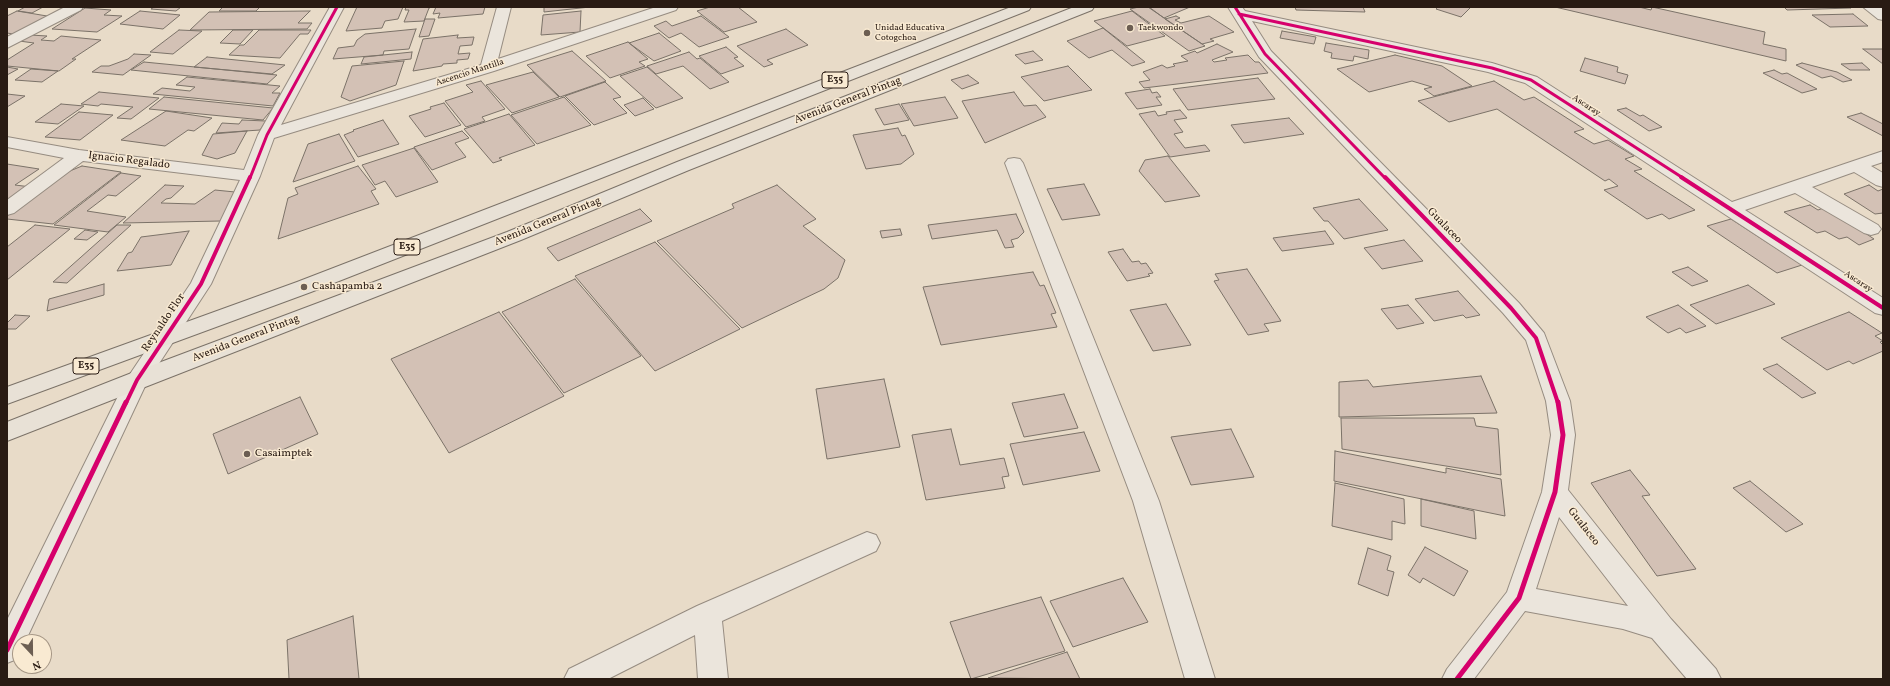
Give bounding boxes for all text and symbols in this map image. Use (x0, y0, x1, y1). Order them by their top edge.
place label: Unidad Educativa Cotogchoa (875, 23, 945, 44)
marker: Taekwondo (1125, 23, 1135, 33)
place label: Taekwondo (1138, 23, 1183, 33)
marker: Unidad Educativa Cotogchoa (862, 28, 872, 38)
street label: Ascencio Mantilla (435, 57, 505, 89)
road number: E35 (822, 72, 848, 88)
street label: Avenida General Pintag (793, 74, 903, 128)
street label: Ascaray (1570, 93, 1602, 119)
street label: Ignacio Regalado (87, 149, 171, 173)
street label: Avenida General Pintag (493, 195, 603, 249)
street label: Gualaceo (1424, 205, 1464, 247)
road number: E35 (394, 239, 420, 255)
street label: Ascaray (1842, 269, 1874, 295)
place label: Cashapamba 2 (312, 280, 383, 294)
marker: Cashapamba 2 (299, 282, 309, 292)
street label: Reynaldo Flor (140, 291, 188, 355)
street label: Avenida General Pintag (191, 312, 301, 366)
road number: E35 (73, 358, 99, 374)
place label: Casaimptek (255, 447, 312, 461)
marker: Casaimptek (242, 449, 252, 459)
street label: Gualaceo (1564, 505, 1602, 549)
north arrow (12, 634, 52, 674)
text: N (30, 656, 43, 673)

